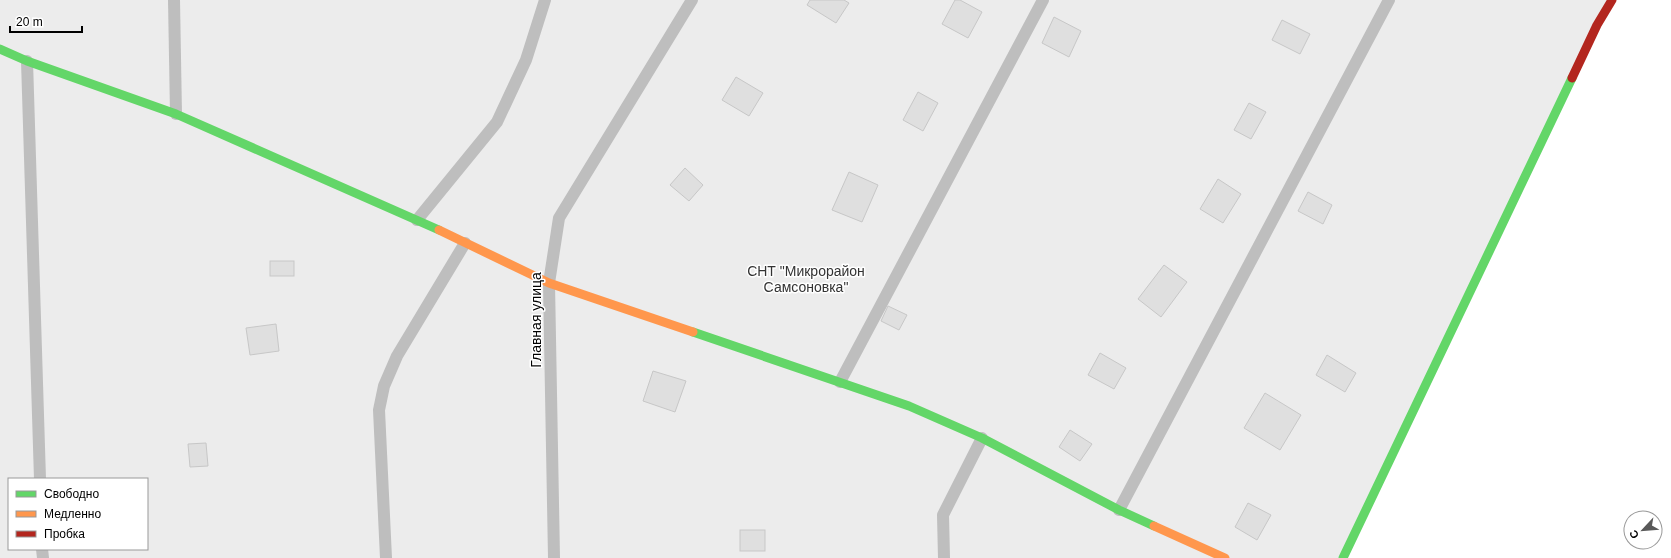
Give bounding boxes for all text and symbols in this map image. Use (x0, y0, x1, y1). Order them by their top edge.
scale bar (10, 8, 82, 34)
text: 20 m (16, 15, 43, 29)
park label: СНТ "Микрорайон Самсоновка" (747, 263, 865, 295)
street label: Главная улица (528, 272, 544, 368)
legend (8, 478, 148, 550)
text: Свободно (44, 487, 99, 501)
text: Медленно (44, 507, 101, 521)
north arrow (1623, 510, 1663, 550)
text: Пробка (44, 527, 85, 541)
text: С (1627, 528, 1641, 541)

